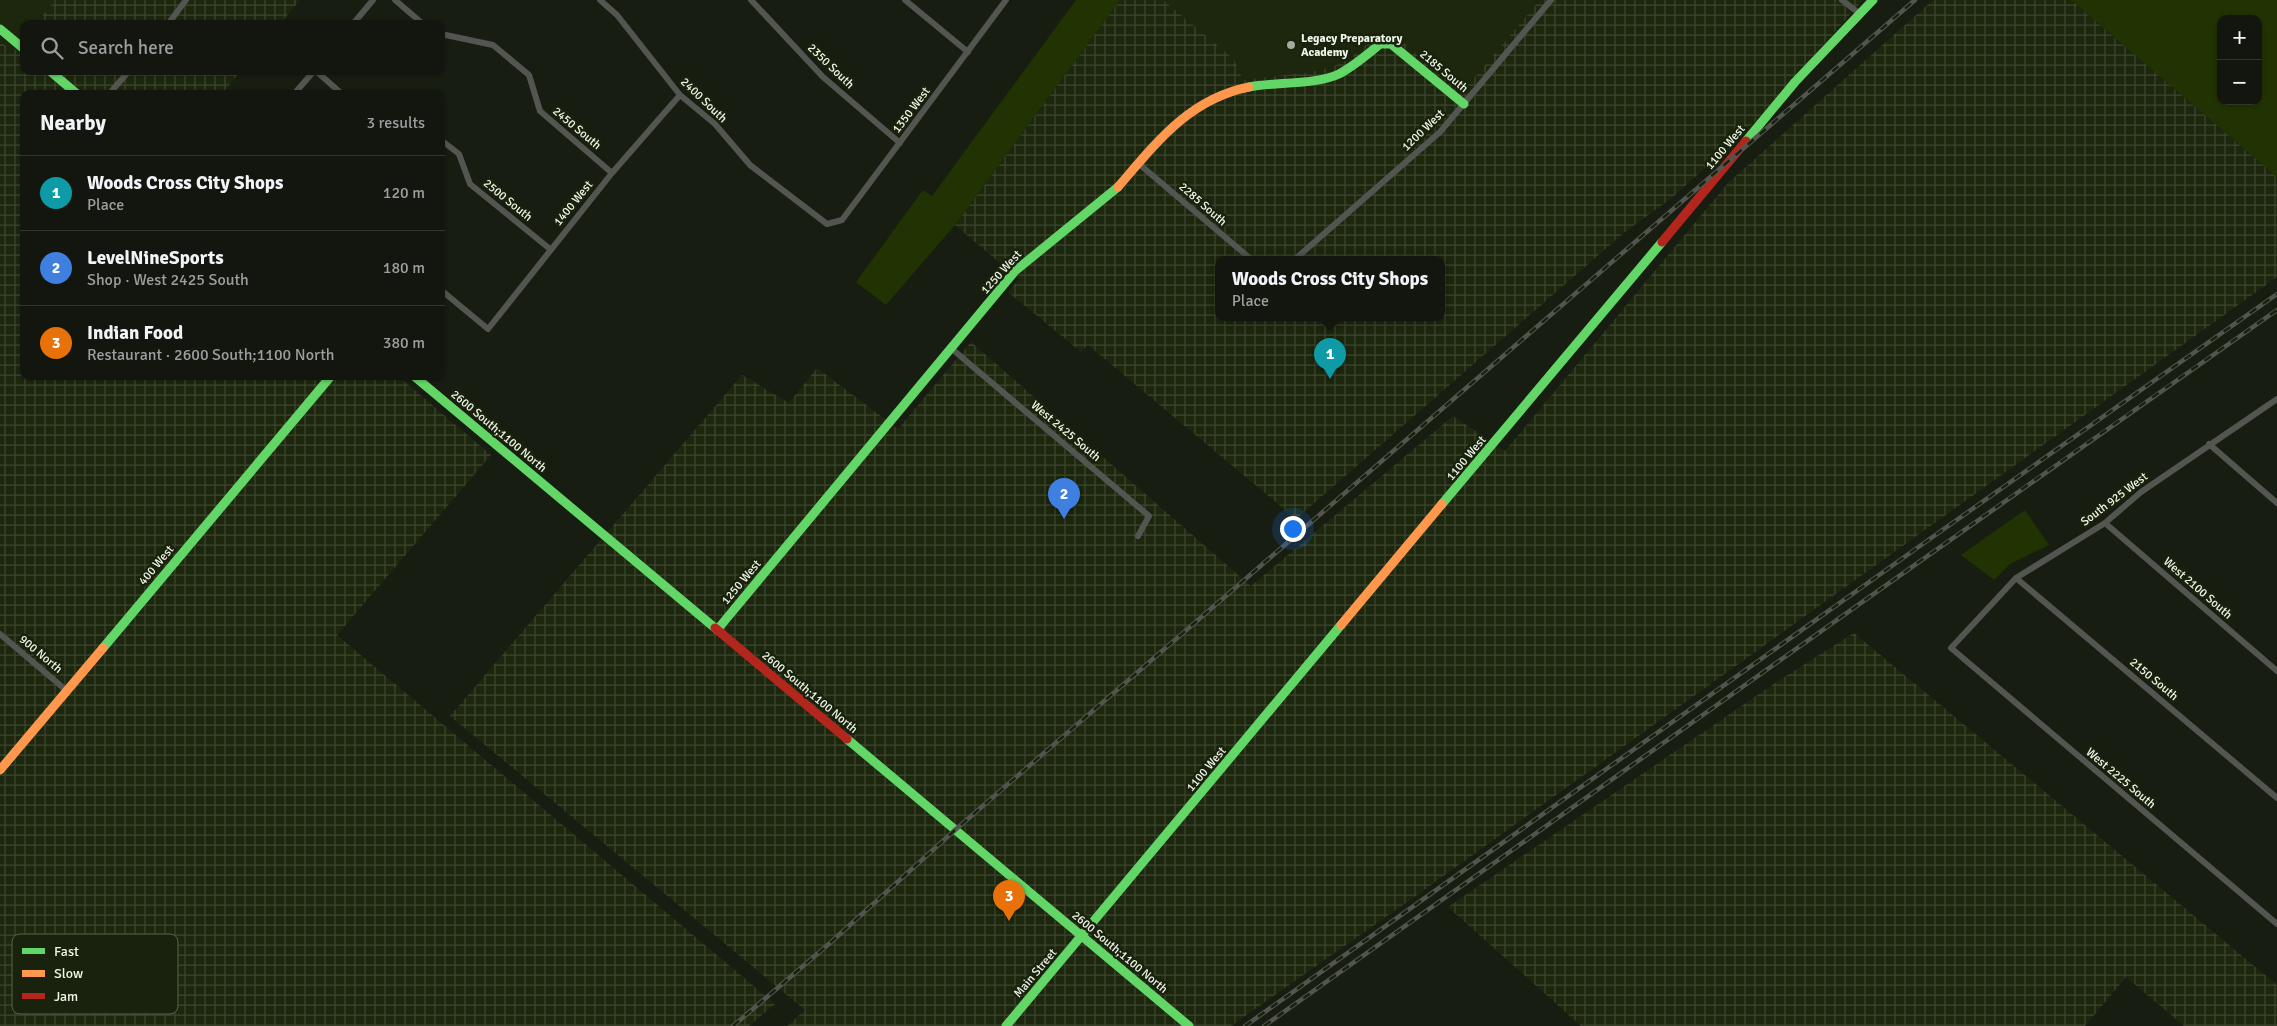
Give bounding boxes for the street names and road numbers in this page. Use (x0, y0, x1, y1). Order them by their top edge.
street label: 2350 South (804, 41, 857, 92)
street label: 2185 South (1416, 47, 1471, 96)
street label: 2400 South (677, 75, 730, 126)
street label: 1350 West (889, 84, 934, 136)
street label: 2450 South (549, 104, 604, 153)
street label: 1200 West (1399, 106, 1448, 154)
street label: 1100 West (1702, 122, 1748, 173)
street label: 2500 South (480, 176, 535, 225)
street label: 1400 West (551, 178, 596, 229)
street label: 2285 South (1176, 179, 1230, 229)
street label: 1250 West (978, 247, 1025, 297)
street label: 2600 South;1100 North (448, 387, 550, 476)
street label: West 2425 South (1028, 398, 1104, 465)
street label: 1100 West (1443, 433, 1489, 484)
street label: South 925 West (2078, 469, 2151, 529)
street label: 400 West (135, 542, 177, 588)
street label: West 2100 South (2160, 554, 2235, 622)
street label: 1250 West (718, 557, 764, 608)
street label: 900 North (16, 632, 65, 677)
street label: 2600 South;1100 North (759, 648, 861, 737)
street label: 2150 South (2126, 655, 2181, 704)
street label: 1100 West (1183, 744, 1229, 795)
street label: West 2225 South (2083, 745, 2159, 812)
street label: 2600 South;1100 North (1069, 908, 1171, 997)
street label: Main Street (1011, 946, 1060, 1001)

